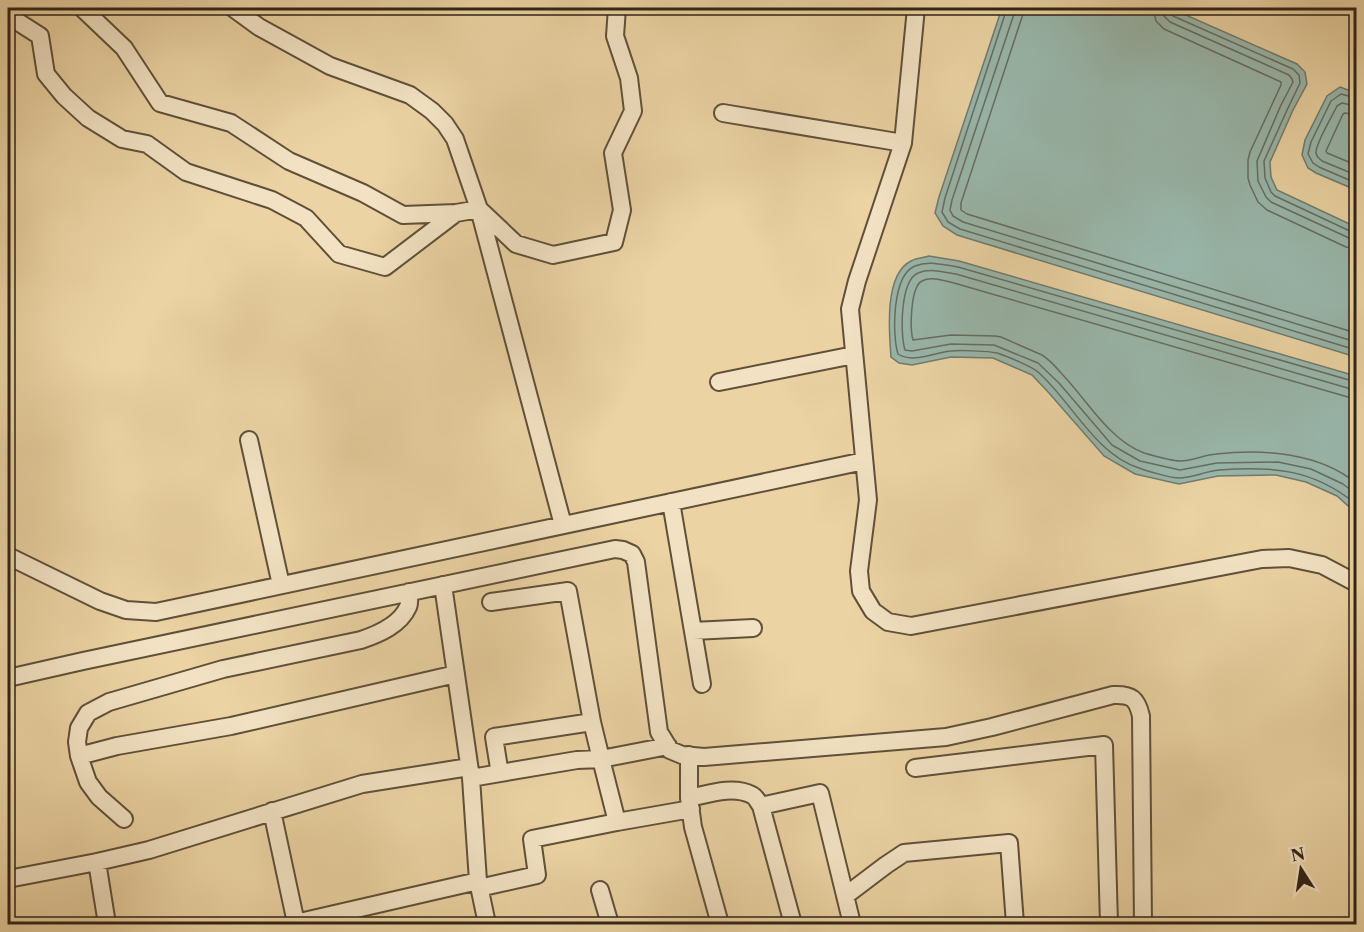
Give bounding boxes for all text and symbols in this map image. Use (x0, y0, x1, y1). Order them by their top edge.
north arrow (1271, 839, 1331, 899)
text: N (1289, 843, 1307, 866)

